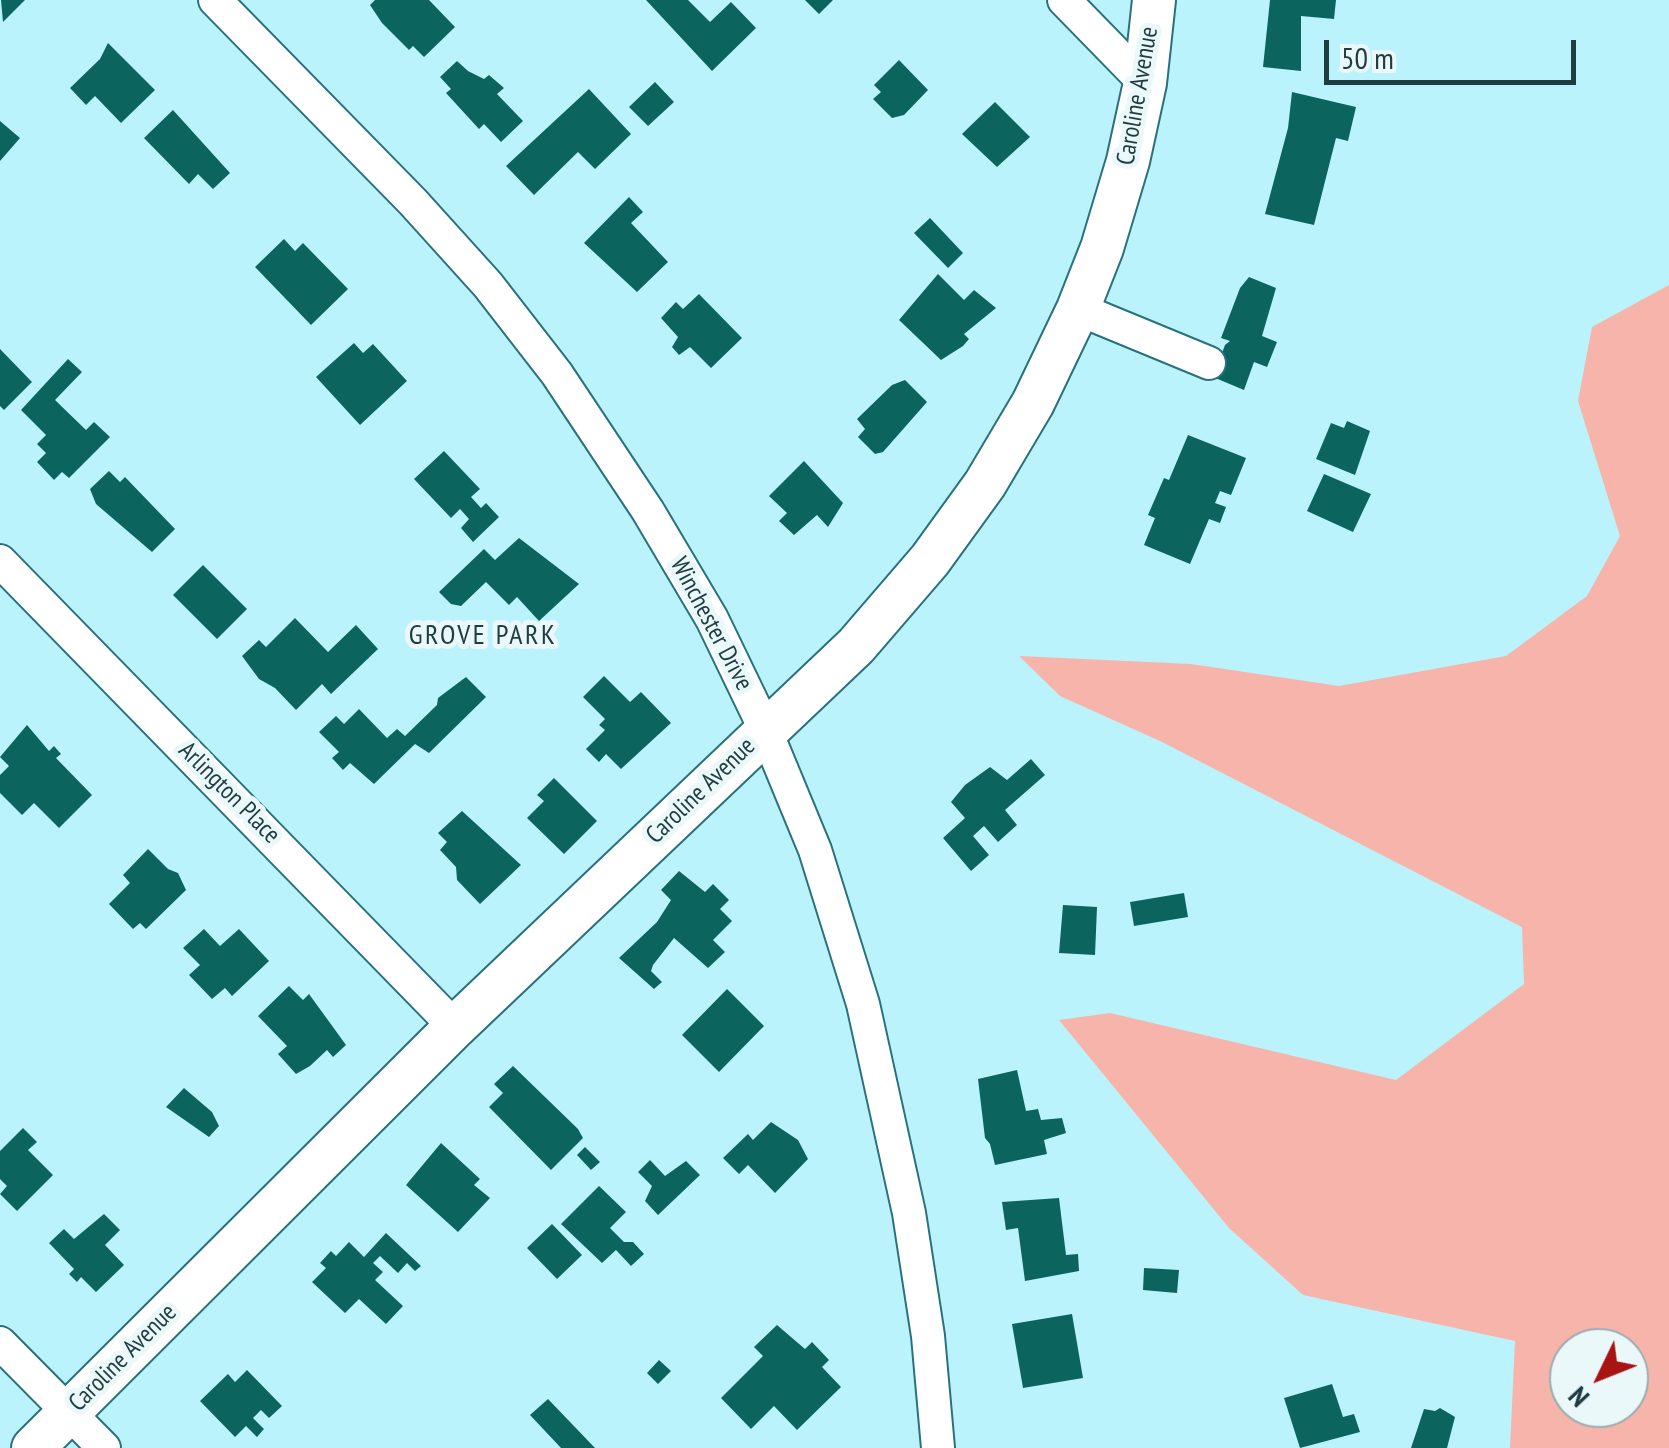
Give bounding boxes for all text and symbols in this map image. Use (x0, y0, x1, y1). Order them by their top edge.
scale bar (1329, 20, 1582, 82)
street label: Caroline Avenue (1111, 25, 1165, 167)
text: 50 m (1341, 38, 1394, 77)
street label: Winchester Drive (663, 552, 759, 696)
district label: GROVE PARK (409, 619, 557, 653)
street label: Caroline Avenue (640, 732, 762, 850)
street label: Arlington Place (172, 736, 286, 850)
street label: Caroline Avenue (63, 1298, 183, 1418)
north arrow (1549, 1328, 1649, 1428)
text: N (1559, 1379, 1597, 1416)

